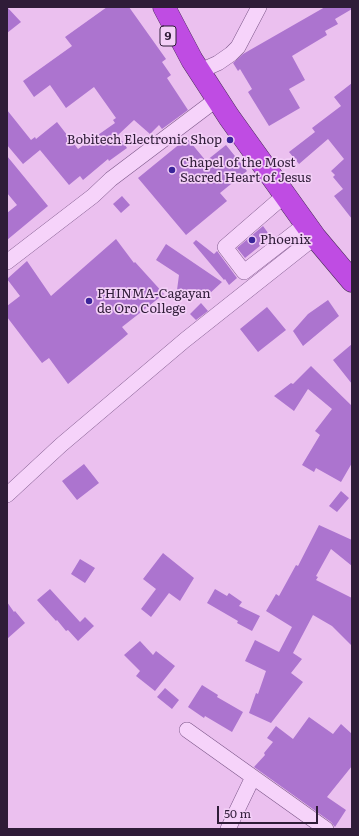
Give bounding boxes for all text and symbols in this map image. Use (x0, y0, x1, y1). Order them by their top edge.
road number: 9 (160, 26, 176, 46)
place label: Bobitech Electronic Shop (67, 132, 222, 148)
marker: Bobitech Electronic Shop (225, 135, 235, 145)
place label: Chapel of the Most Sacred Heart of Jesus (180, 155, 311, 186)
marker: Chapel of the Most Sacred Heart of Jesus (167, 165, 177, 175)
place label: Phoenix (260, 232, 311, 248)
marker: Phoenix (247, 235, 257, 245)
place label: PHINMA-Cagayan de Oro College (97, 286, 211, 317)
marker: PHINMA-Cagayan de Oro College (84, 296, 94, 306)
scale bar (219, 798, 320, 824)
text: 50 m (224, 804, 251, 822)

